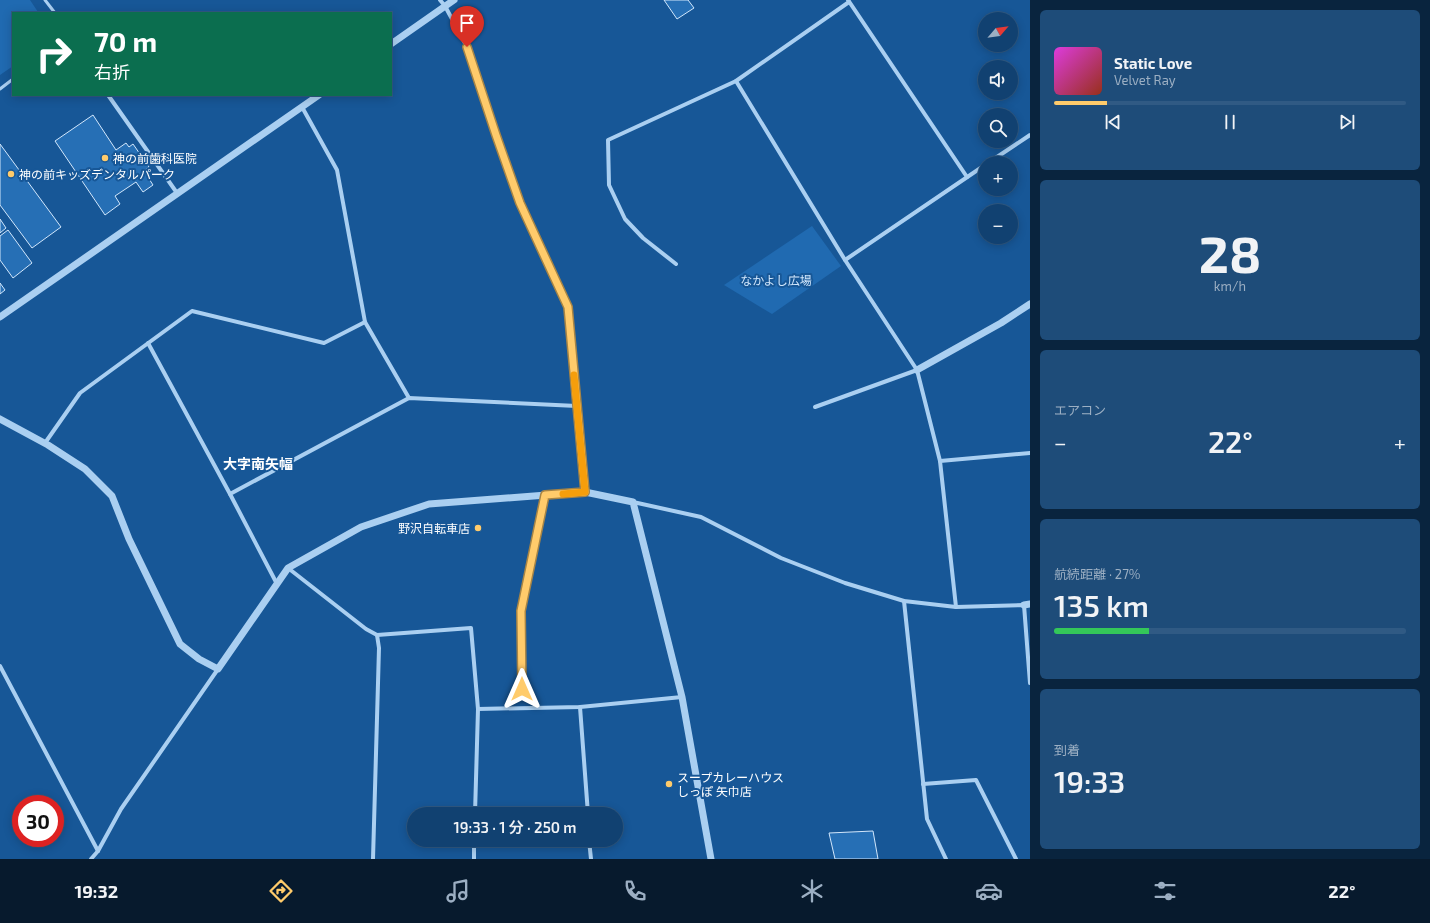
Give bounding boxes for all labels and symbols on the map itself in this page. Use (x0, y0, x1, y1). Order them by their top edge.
pin (450, 6, 484, 47)
north arrow (978, 12, 1018, 52)
place label: 神の前歯科医院 (113, 151, 197, 165)
marker: 神の前歯科医院 (100, 153, 110, 163)
place label: 神の前キッズデンタルパーク (19, 167, 175, 181)
marker: 神の前キッズデンタルパーク (6, 169, 16, 179)
park label: なかよし広場 (740, 273, 812, 287)
district label: 大字南矢幅 (223, 455, 293, 472)
place label: 野沢自転車店 (398, 521, 470, 535)
marker: 野沢自転車店 (473, 523, 483, 533)
position arrow (501, 668, 543, 710)
place label: スープカレーハウス しっぽ 矢巾店 (677, 770, 784, 798)
marker: スープカレーハウス しっぽ 矢巾店 (664, 779, 674, 789)
speed limit sign: 30 (12, 795, 64, 847)

